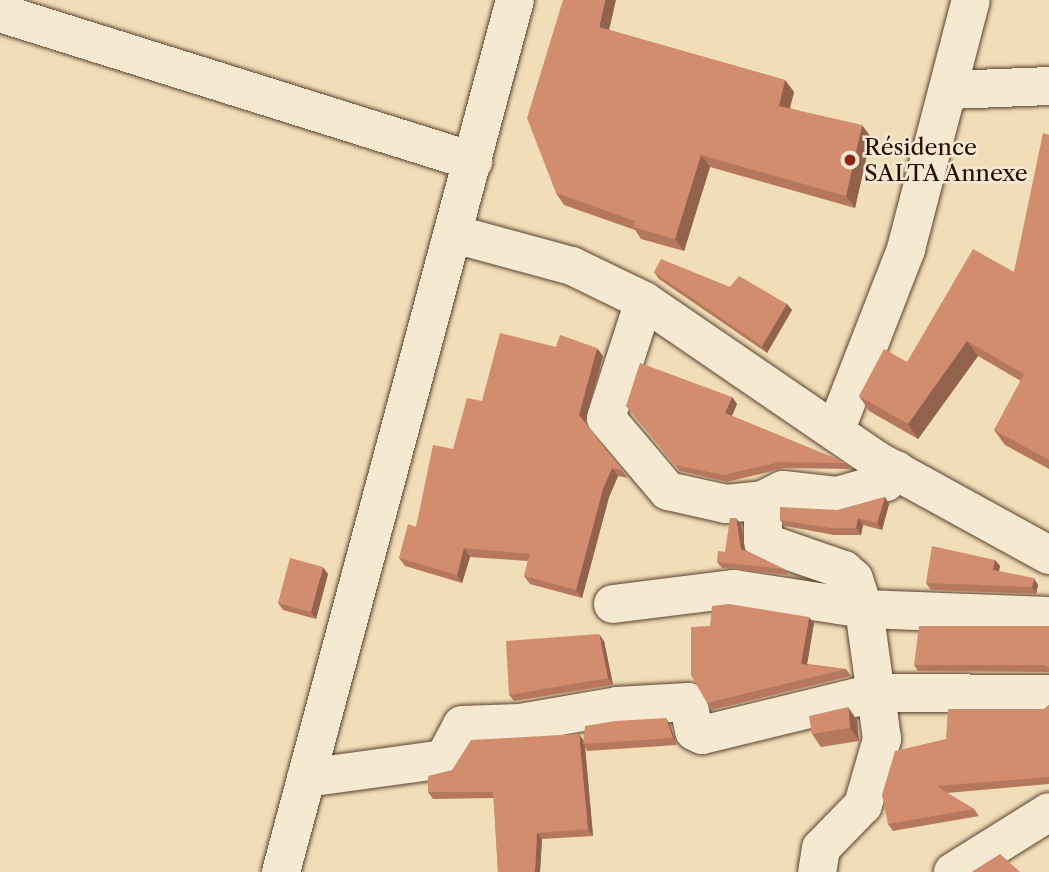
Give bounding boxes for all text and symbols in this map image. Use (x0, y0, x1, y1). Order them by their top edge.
place label: Résidence SALTA Annexe (864, 133, 1029, 187)
marker: Résidence SALTA Annexe (842, 152, 858, 168)

